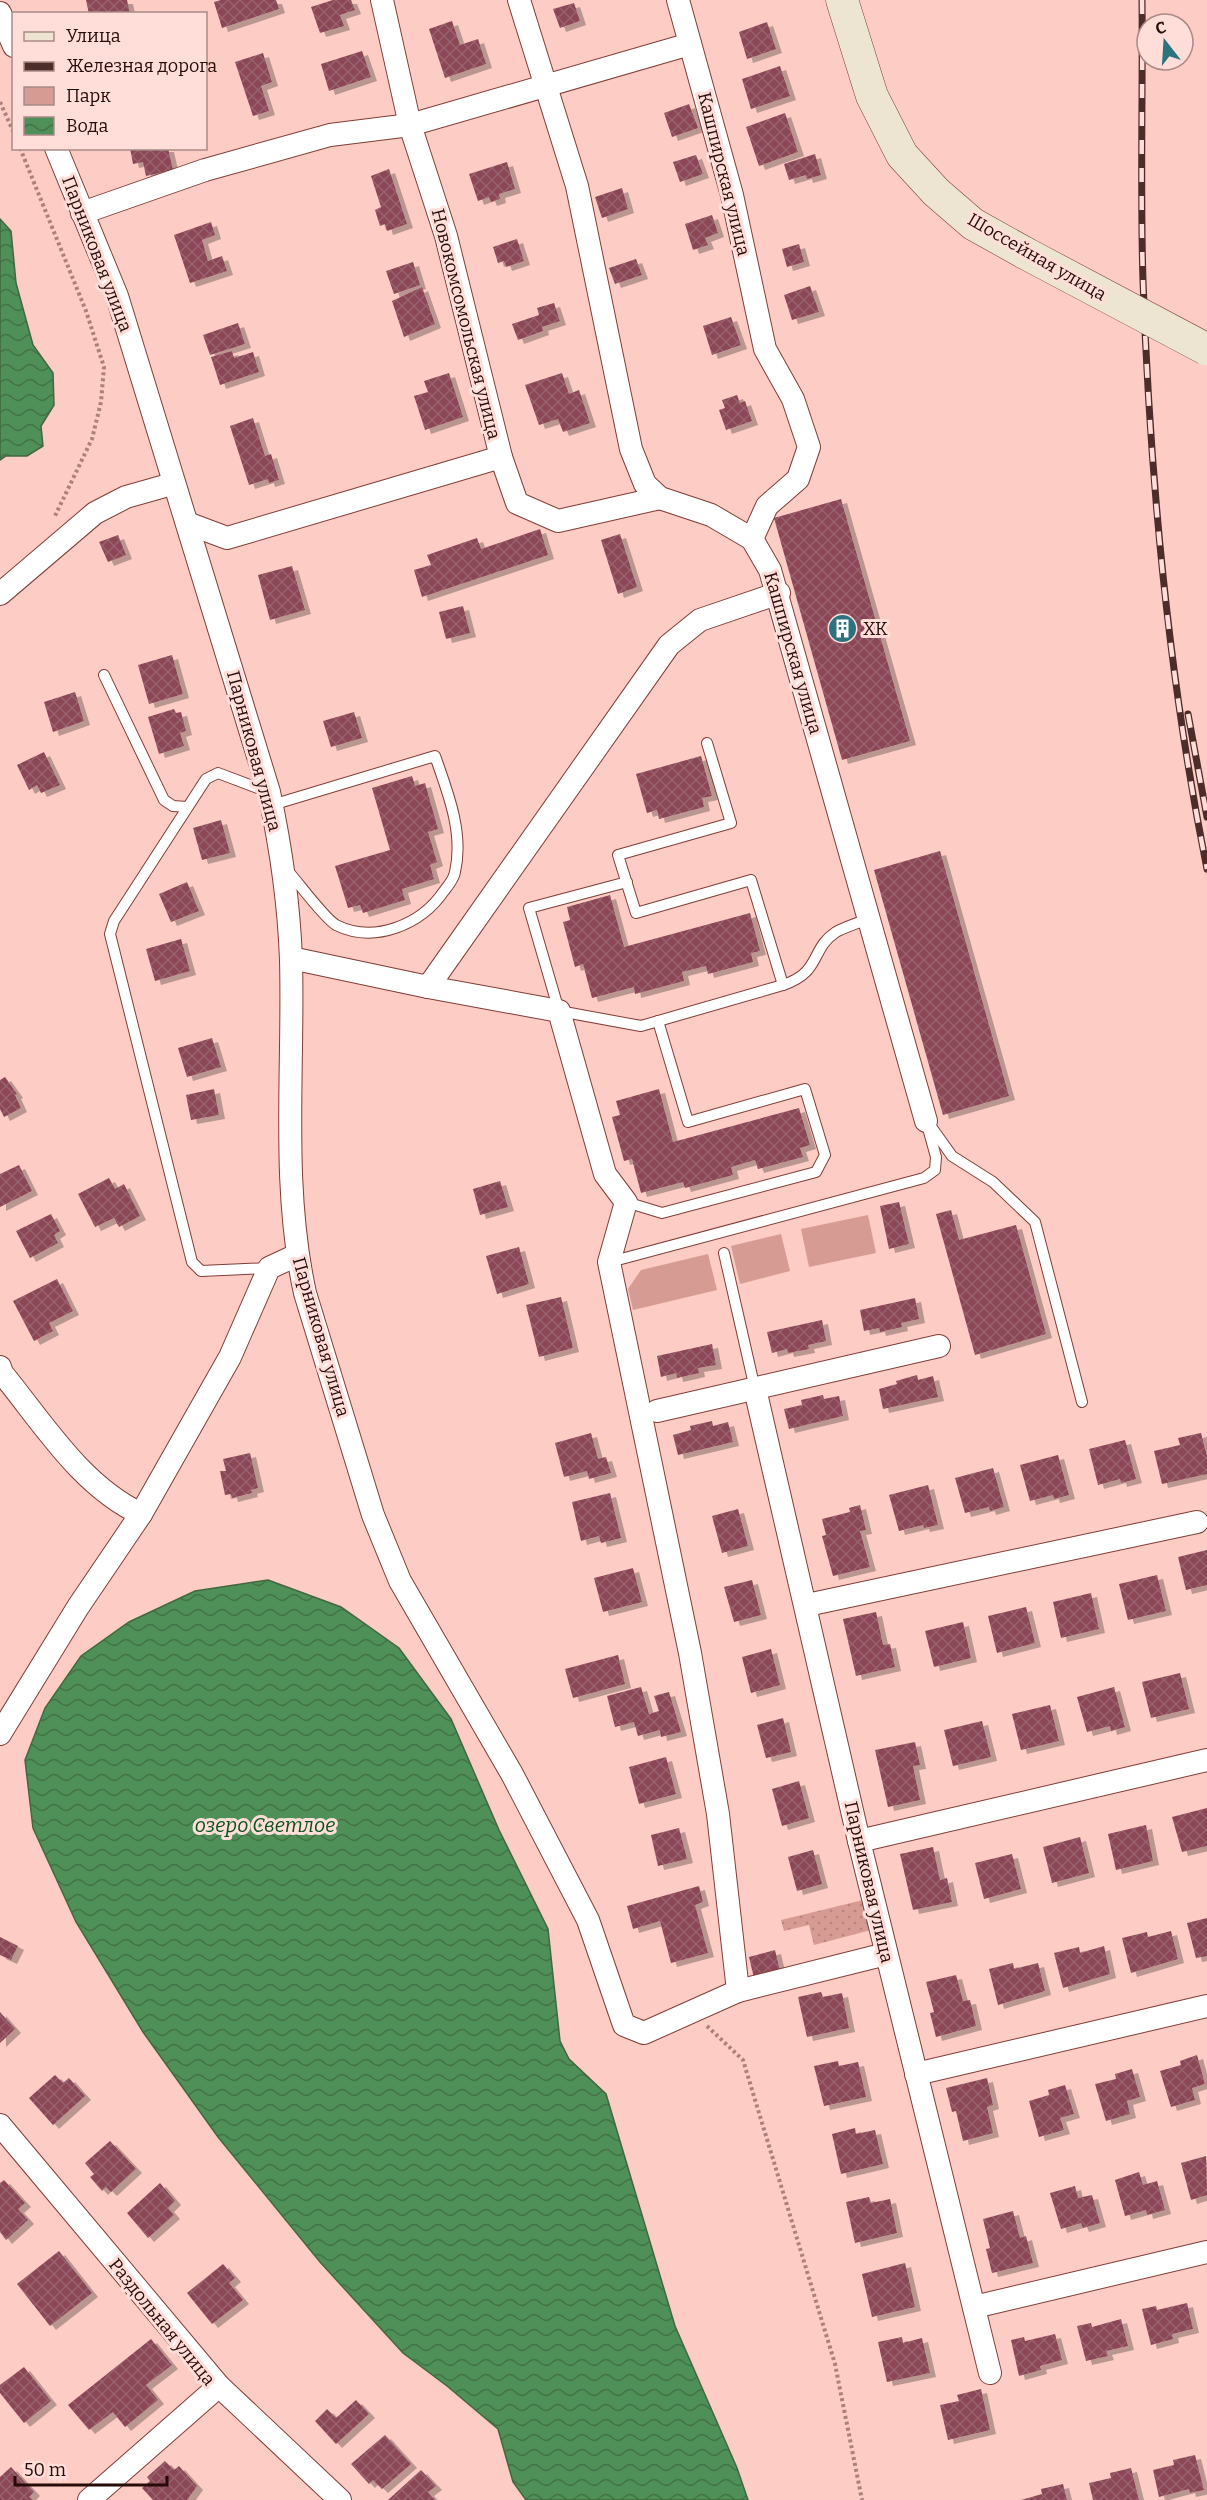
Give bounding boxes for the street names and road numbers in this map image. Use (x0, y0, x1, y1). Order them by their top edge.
street label: Кашпирская улица (693, 90, 755, 258)
street label: Парниковая улица (57, 173, 137, 335)
street label: Новокомсомольская улица (427, 206, 505, 442)
street label: Шоссейная улица (964, 208, 1110, 306)
street label: Кашпирская улица (759, 569, 827, 737)
street label: Парниковая улица (222, 668, 286, 834)
street label: Парниковая улица (288, 1255, 354, 1419)
street label: Парниковая улица (840, 1799, 898, 1965)
street label: Раздольная улица (104, 2254, 220, 2390)

